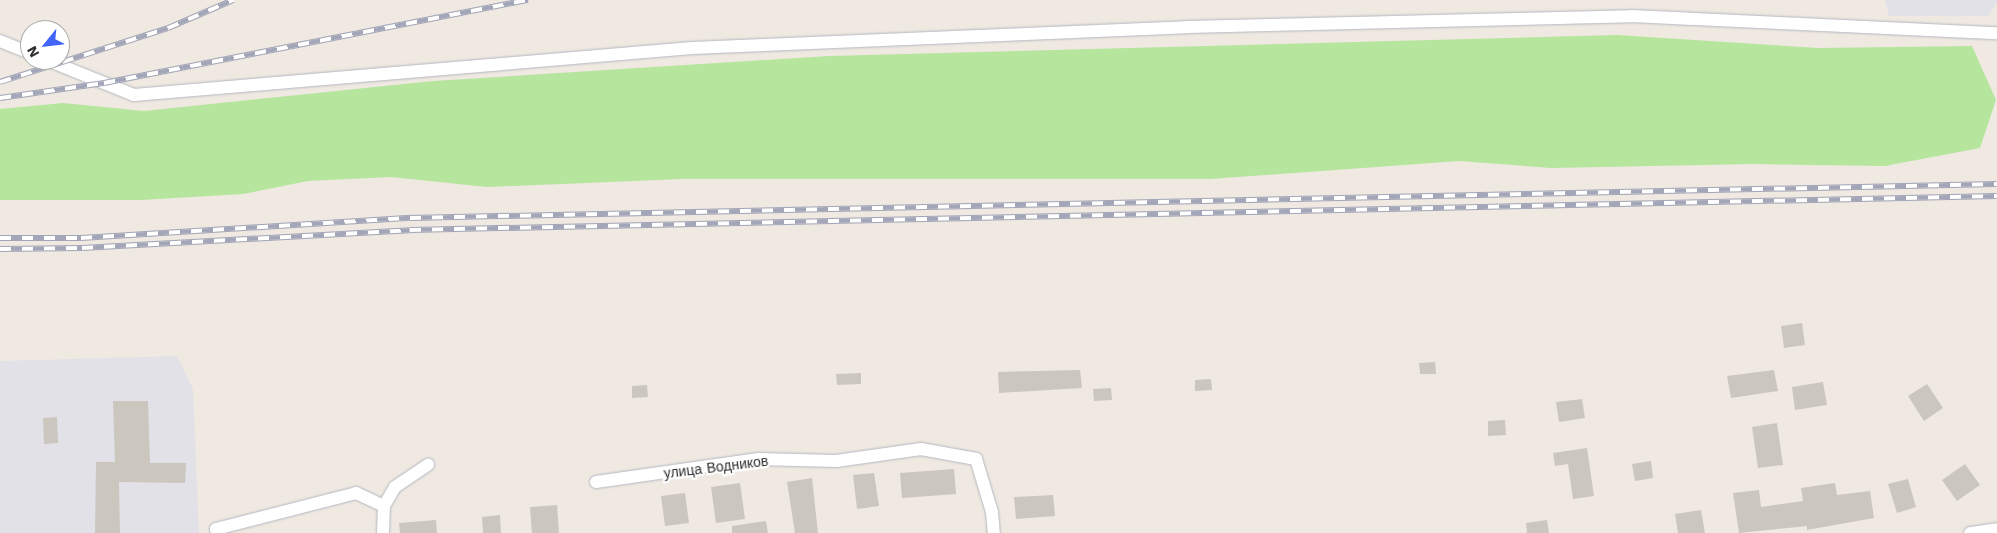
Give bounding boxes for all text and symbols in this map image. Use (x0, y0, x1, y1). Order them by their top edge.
north arrow (20, 20, 70, 70)
text: N (23, 43, 42, 60)
street label: улица Водников (663, 452, 769, 482)

